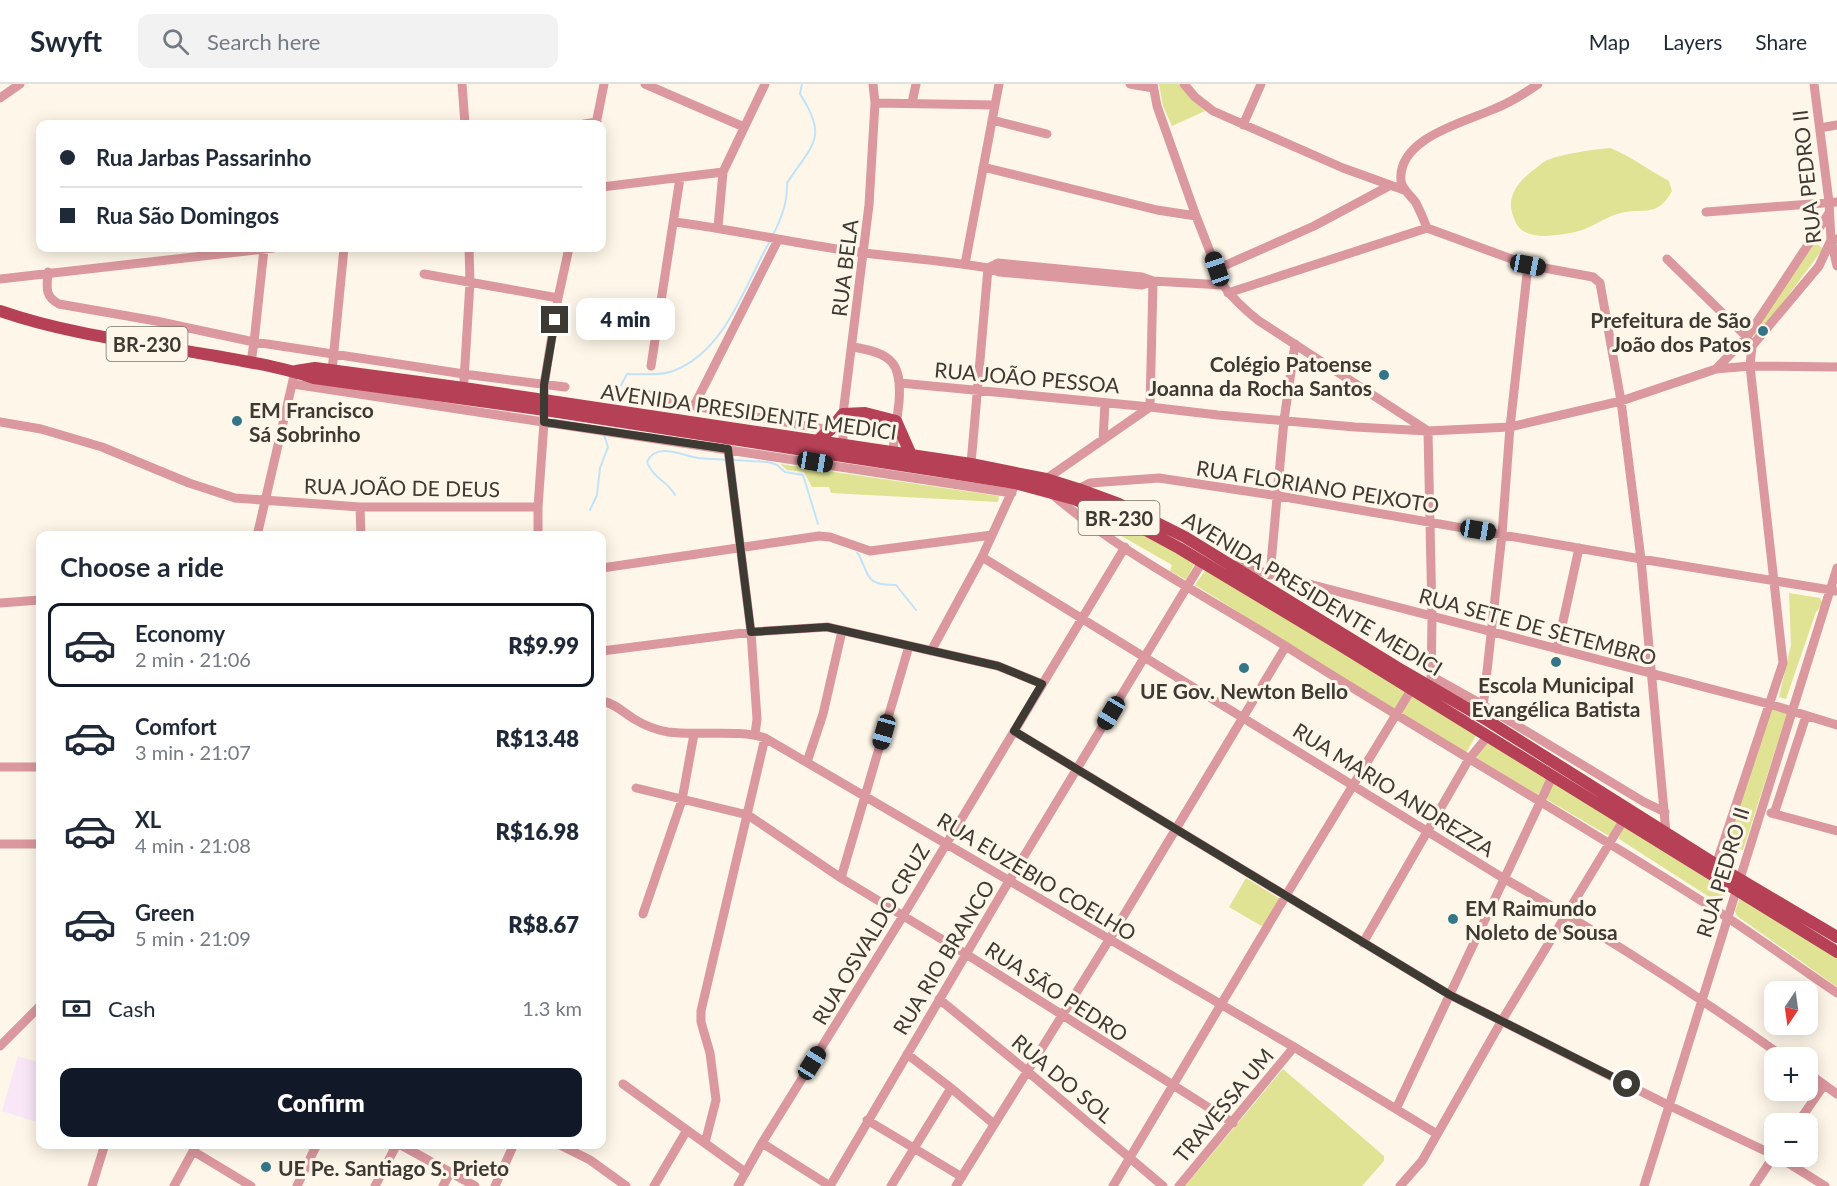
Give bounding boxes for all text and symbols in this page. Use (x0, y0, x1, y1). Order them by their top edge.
search box (138, 14, 558, 68)
text: Swyft (30, 24, 102, 58)
icon: search (159, 25, 192, 58)
text: Search here (207, 28, 320, 55)
text: Map (1589, 29, 1630, 54)
text: Layers (1663, 29, 1722, 54)
text: Share (1755, 29, 1807, 54)
street label: RUA PEDRO II (1787, 109, 1825, 245)
text: Rua Jarbas Passarinho (96, 144, 311, 171)
text: Rua São Domingos (96, 202, 279, 229)
street label: RUA BELA (826, 217, 862, 318)
car (1203, 249, 1231, 289)
car (1509, 253, 1547, 277)
callout: 4 min (576, 299, 675, 341)
route end (541, 306, 568, 333)
text: 4 min (601, 307, 650, 331)
place label: Prefeitura de São João dos Patos (1590, 307, 1751, 356)
marker: Prefeitura de São João dos Patos (1756, 324, 1770, 338)
road number: BR-230 (106, 327, 188, 361)
place label: Colégio Patoense Joanna da Rocha Santos (1148, 351, 1372, 400)
street label: RUA JOÃO PESSOA (933, 356, 1121, 398)
marker: Colégio Patoense Joanna da Rocha Santos (1377, 368, 1391, 382)
street label: AVENIDA PRESIDENTE MEDICI (600, 378, 898, 444)
place label: EM Francisco Sá Sobrinho (249, 397, 374, 446)
marker: EM Francisco Sá Sobrinho (230, 414, 244, 428)
car (796, 450, 834, 474)
street label: RUA FLORIANO PEIXOTO (1195, 454, 1441, 518)
street label: RUA JOÃO DE DEUS (304, 473, 500, 501)
road number: BR-230 (1078, 501, 1160, 535)
street label: AVENIDA PRESIDENTE MEDICI (1179, 505, 1447, 681)
car (1459, 518, 1497, 542)
text: Choose a ride (60, 550, 224, 583)
street label: RUA SETE DE SETEMBRO (1416, 582, 1660, 670)
icon: car (63, 618, 117, 672)
text: Economy (135, 620, 225, 647)
text: R$9.99 (508, 632, 579, 659)
text: 2 min · 21:06 (135, 647, 251, 671)
marker: Escola Municipal Evangélica Batista (1549, 655, 1563, 669)
marker: UE Gov. Newton Bello (1237, 661, 1251, 675)
place label: Escola Municipal Evangélica Batista (1472, 672, 1640, 721)
place label: UE Gov. Newton Bello (1140, 678, 1348, 703)
car (1094, 693, 1128, 733)
icon: car (63, 711, 117, 765)
car (870, 712, 898, 752)
text: Comfort (135, 713, 217, 740)
street label: RUA MARIO ANDREZZA (1289, 717, 1500, 862)
text: R$13.48 (495, 725, 579, 752)
text: 3 min · 21:07 (135, 740, 251, 764)
icon: car (63, 804, 117, 858)
street label: RUA PEDRO II (1690, 804, 1754, 940)
text: XL (135, 806, 161, 833)
street label: RUA EUZEBIO COELHO (933, 807, 1141, 945)
text: R$16.98 (495, 818, 579, 845)
text: 4 min · 21:08 (135, 833, 251, 857)
street label: RUA OSVALDO CRUZ (806, 839, 934, 1029)
street label: RUA RIO BRANCO (887, 875, 999, 1039)
place label: EM Raimundo Noleto de Sousa (1465, 895, 1618, 944)
icon: car (63, 897, 117, 951)
text: Green (135, 899, 195, 926)
text: R$8.67 (508, 911, 579, 938)
marker: EM Raimundo Noleto de Sousa (1446, 912, 1460, 926)
text: 5 min · 21:09 (135, 926, 251, 950)
street label: RUA SÃO PEDRO (981, 936, 1133, 1046)
north arrow (1764, 981, 1818, 1035)
map controls (1764, 981, 1818, 1167)
icon: cash (60, 992, 93, 1025)
text: Cash (108, 995, 155, 1022)
text: 1.3 km (522, 996, 582, 1020)
street label: RUA DO SOL (1007, 1029, 1119, 1128)
car (795, 1043, 829, 1083)
street label: TRAVESSA UM (1168, 1043, 1278, 1167)
button: + (1764, 1047, 1818, 1101)
button: Confirm (60, 1068, 582, 1137)
route start (1613, 1070, 1640, 1097)
button: − (1764, 1113, 1818, 1167)
place label: UE Pe. Santiago S. Prieto (278, 1155, 509, 1180)
marker: UE Pe. Santiago S. Prieto (259, 1160, 273, 1174)

